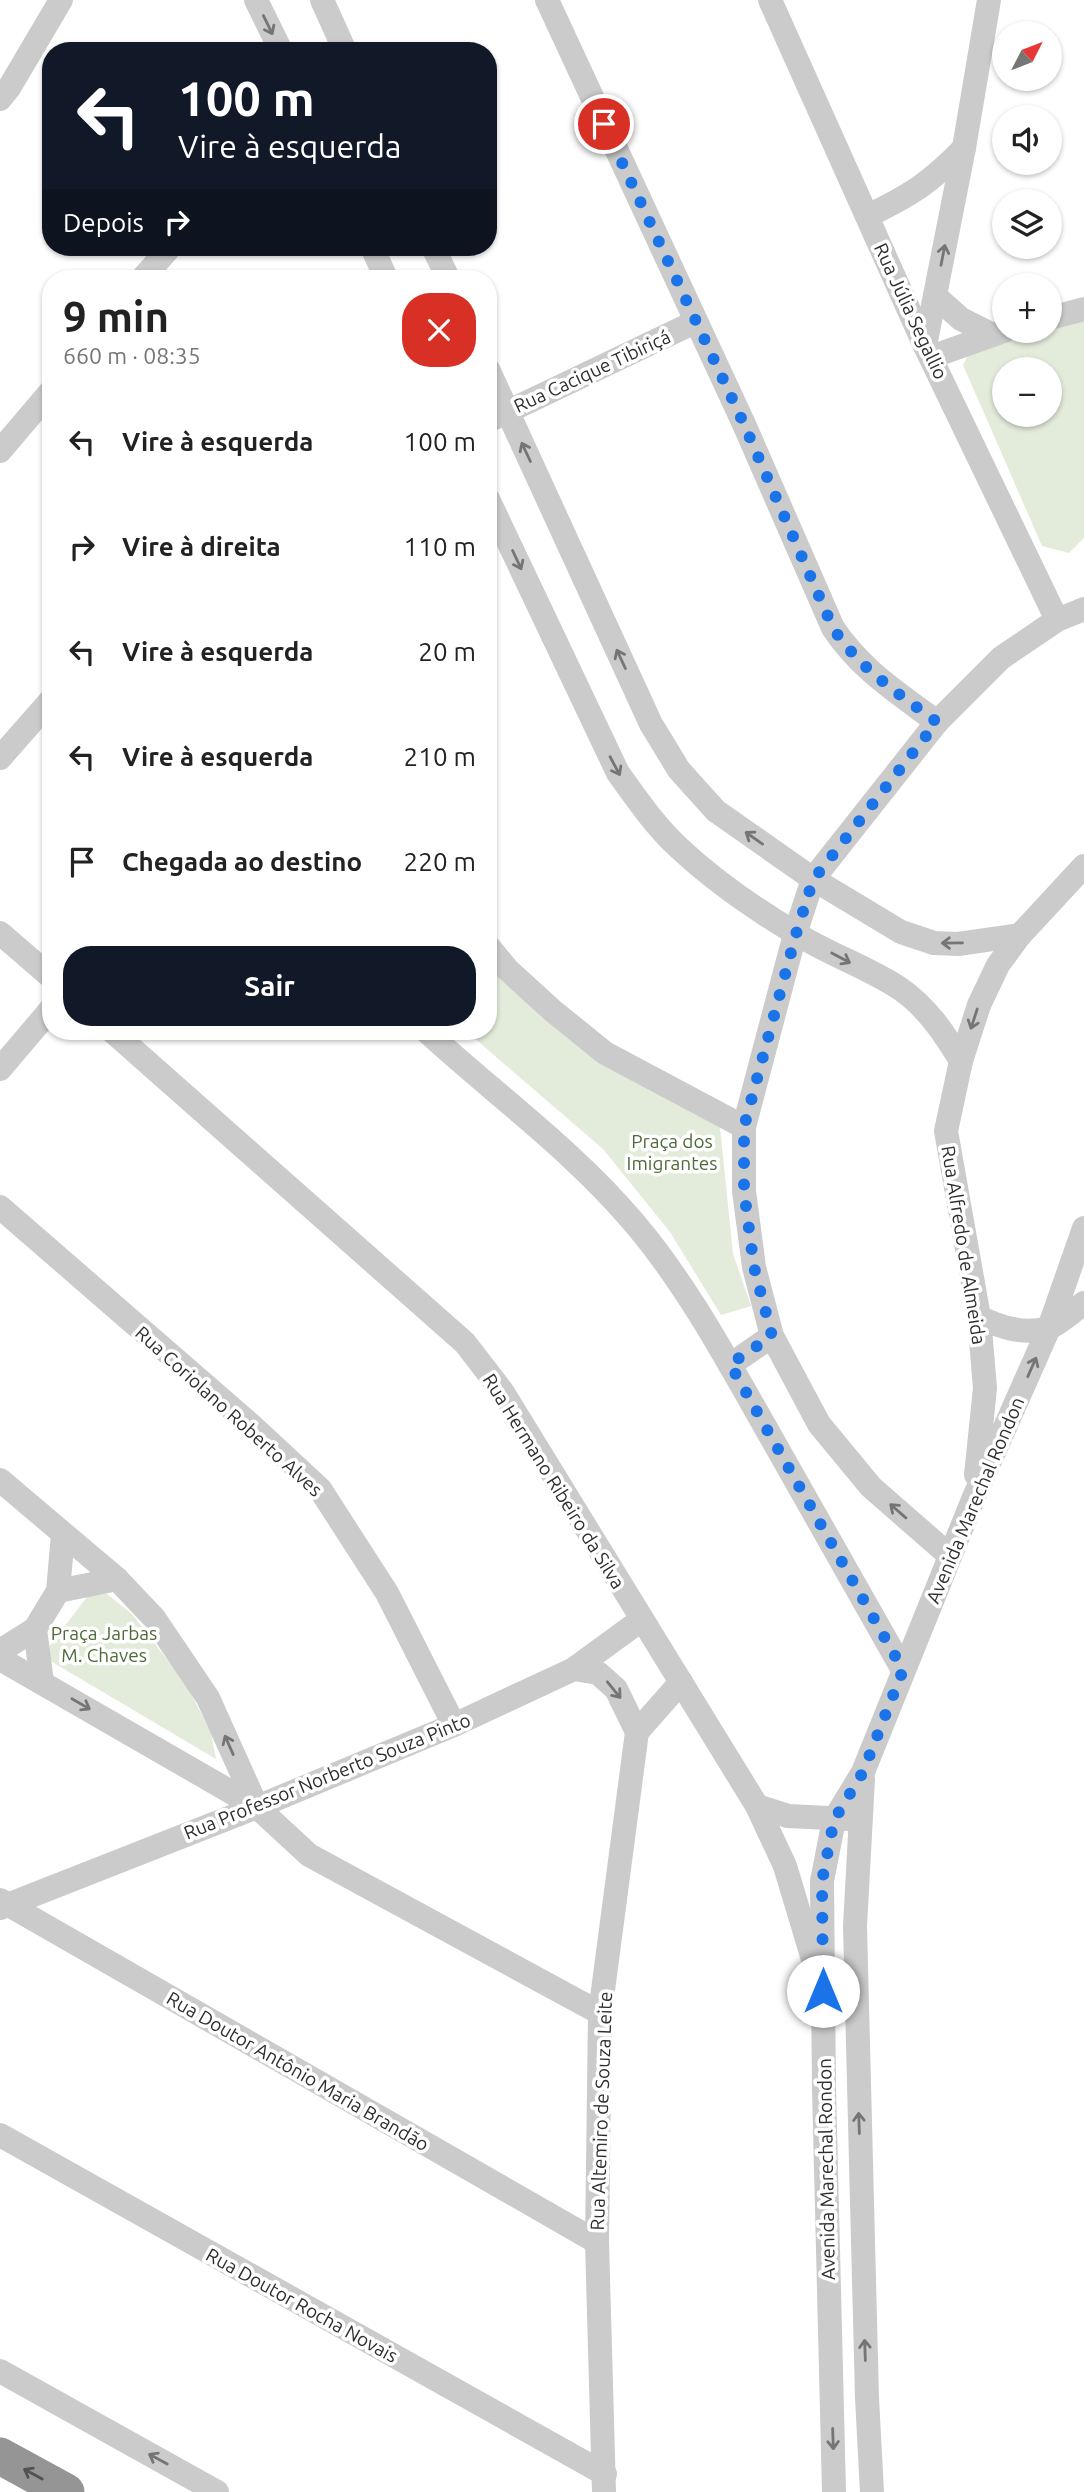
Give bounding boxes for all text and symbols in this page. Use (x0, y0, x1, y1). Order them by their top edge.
one-way arrow (262, 14, 276, 35)
north arrow (992, 21, 1062, 91)
map controls (992, 21, 1062, 427)
icon: left (63, 70, 154, 161)
text: 100 m (178, 70, 315, 125)
pin (574, 94, 634, 154)
icon: arrive (585, 105, 623, 143)
button: sound (992, 105, 1062, 175)
text: Vire à esquerda (178, 128, 401, 164)
button: layers (992, 189, 1062, 259)
icon: right (158, 203, 196, 241)
text: Depois (63, 208, 144, 237)
street label: Rua Júlia Segallio (870, 239, 952, 383)
one-way arrow (937, 244, 951, 267)
button: + (992, 273, 1062, 343)
text: 9 min (63, 293, 169, 340)
button: close (402, 293, 476, 367)
street label: Rua Cacique Tibiriçá (510, 325, 674, 417)
text: 660 m · 08:35 (63, 343, 201, 368)
button: − (992, 357, 1062, 427)
icon: left (63, 423, 101, 461)
text: Vire à esquerda (122, 427, 313, 456)
text: 100 m (404, 427, 476, 456)
one-way arrow (519, 442, 532, 463)
icon: right (63, 528, 101, 566)
text: Vire à direita (122, 532, 281, 561)
text: 110 m (404, 532, 476, 561)
one-way arrow (511, 549, 525, 570)
icon: left (63, 633, 101, 671)
text: Vire à esquerda (122, 637, 313, 666)
text: 20 m (418, 637, 476, 666)
one-way arrow (614, 649, 627, 670)
icon: left (63, 738, 101, 776)
text: Vire à esquerda (122, 742, 313, 771)
text: 210 m (404, 742, 476, 771)
one-way arrow (609, 755, 622, 776)
one-way arrow (745, 831, 764, 845)
icon: arrive (63, 843, 101, 881)
text: Chegada ao destino (122, 847, 362, 876)
text: 220 m (404, 847, 476, 876)
one-way arrow (941, 937, 964, 950)
button: Sair (63, 946, 476, 1026)
one-way arrow (831, 951, 851, 965)
one-way arrow (967, 1008, 980, 1030)
park label: Praça dos Imigrantes (627, 1130, 717, 1174)
street label: Rua Alfredo de Almeida (937, 1144, 991, 1346)
street label: Rua Coriolano Roberto Alves (131, 1321, 327, 1501)
one-way arrow (1026, 1357, 1039, 1378)
street label: Rua Hermano Ribeiro da Silva (479, 1369, 629, 1593)
street label: Avenida Marechal Rondon (921, 1393, 1029, 1607)
one-way arrow (889, 1503, 907, 1519)
park label: Praça Jarbas M. Chaves (51, 1622, 157, 1666)
one-way arrow (607, 1680, 622, 1698)
one-way arrow (70, 1697, 90, 1711)
street label: Rua Professor Norberto Souza Pinto (181, 1708, 473, 1844)
one-way arrow (222, 1734, 235, 1756)
position arrow (786, 1954, 860, 2028)
street label: Rua Doutor Antônio Maria Brandão (163, 1987, 433, 2155)
street label: Rua Altemiro de Souza Leite (586, 1991, 616, 2231)
street label: Avenida Marechal Rondon (813, 2058, 839, 2280)
one-way arrow (852, 2112, 865, 2135)
street label: Rua Doutor Rocha Novais (202, 2243, 402, 2367)
one-way arrow (859, 2339, 872, 2362)
one-way arrow (826, 2427, 840, 2450)
one-way arrow (148, 2452, 169, 2465)
one-way arrow (23, 2467, 44, 2480)

